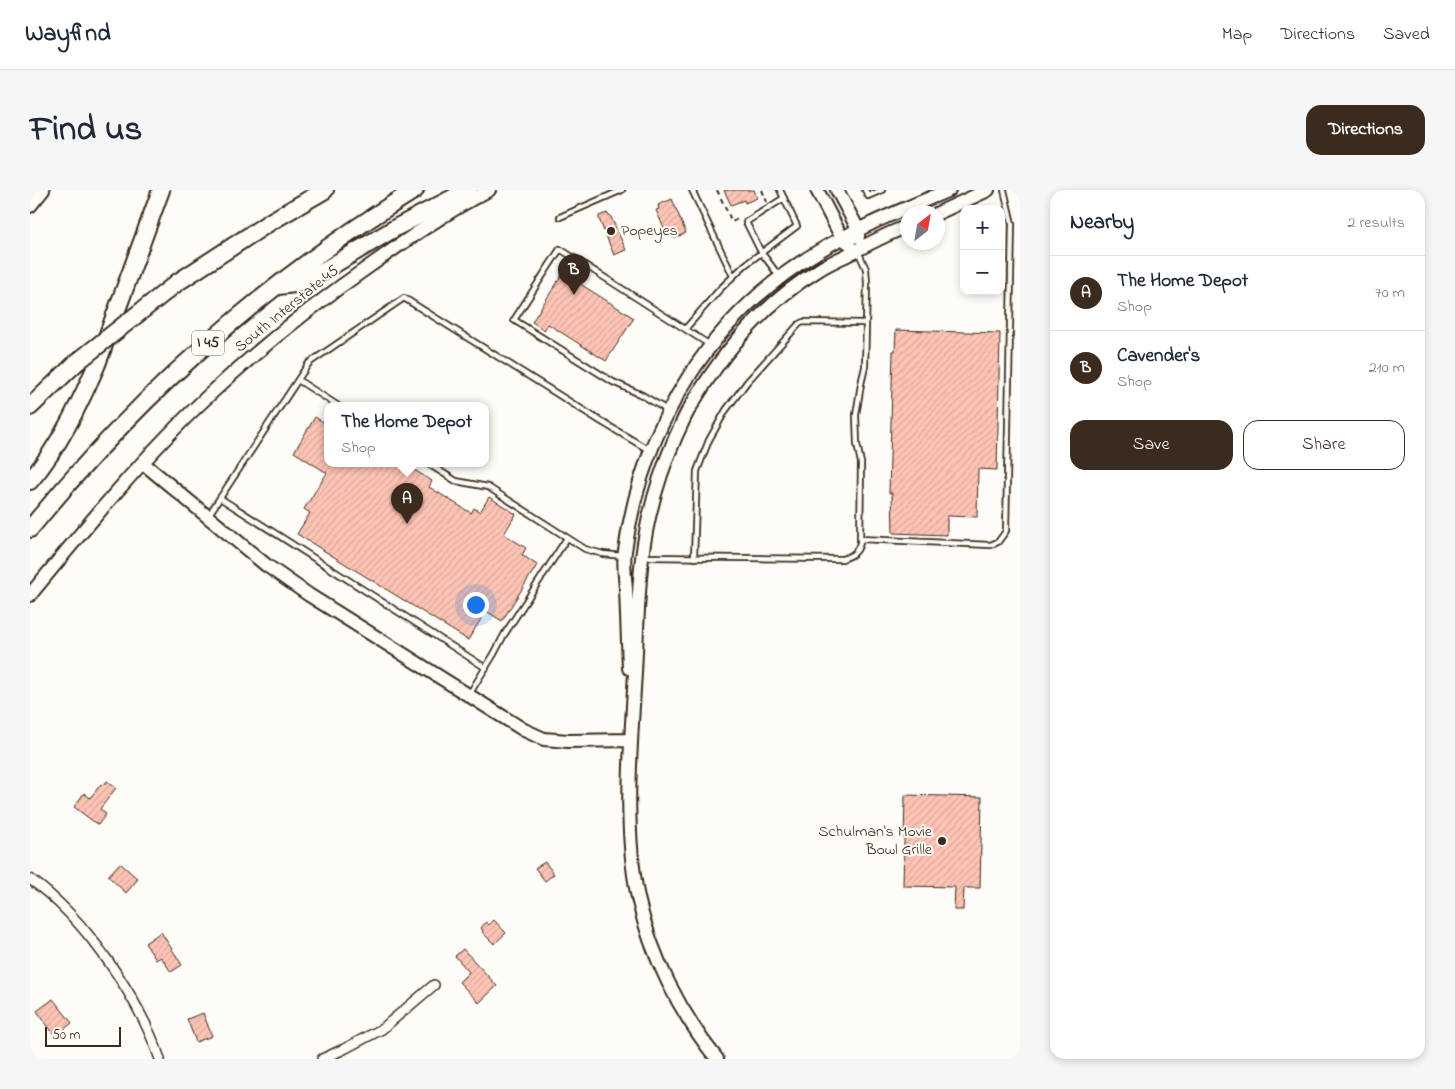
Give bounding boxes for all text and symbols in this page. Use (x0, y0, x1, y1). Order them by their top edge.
text: Wayfind (25, 17, 111, 52)
text: Map (1222, 22, 1252, 48)
text: Directions (1280, 22, 1355, 48)
text: Saved (1383, 22, 1430, 48)
text: Find us (30, 105, 142, 156)
button: Directions (1306, 105, 1425, 155)
north arrow (900, 205, 945, 250)
map controls (960, 205, 1005, 295)
button: + (960, 205, 1005, 250)
text: Nearby (1070, 208, 1134, 238)
text: 2 results (1347, 211, 1405, 235)
place label: Popeyes (621, 219, 678, 243)
marker: Popeyes (605, 225, 617, 237)
button: − (960, 250, 1005, 295)
pin: B (558, 254, 590, 295)
street label: South Interstate 45 (230, 259, 344, 359)
text: The Home Depot (1117, 268, 1248, 295)
text: A (1081, 281, 1091, 305)
text: 70 m (1375, 281, 1405, 305)
text: Shop (1117, 295, 1152, 319)
road number: I 45 (192, 330, 224, 356)
text: Cavender's (1117, 343, 1200, 370)
text: B (1081, 356, 1091, 380)
text: 210 m (1369, 356, 1405, 380)
text: Shop (1117, 370, 1152, 394)
popup (324, 402, 489, 467)
text: The Home Depot (341, 409, 472, 436)
button: Save (1070, 420, 1233, 470)
button: Share (1243, 420, 1405, 470)
text: Shop (341, 436, 376, 460)
pin: A (391, 483, 423, 524)
your location (463, 592, 489, 618)
place label: Schulman's Movie Bowl Grille (818, 820, 933, 862)
marker: Schulman's Movie Bowl Grille (936, 835, 948, 847)
scale bar (45, 1024, 121, 1047)
text: 50 m (52, 1025, 80, 1046)

